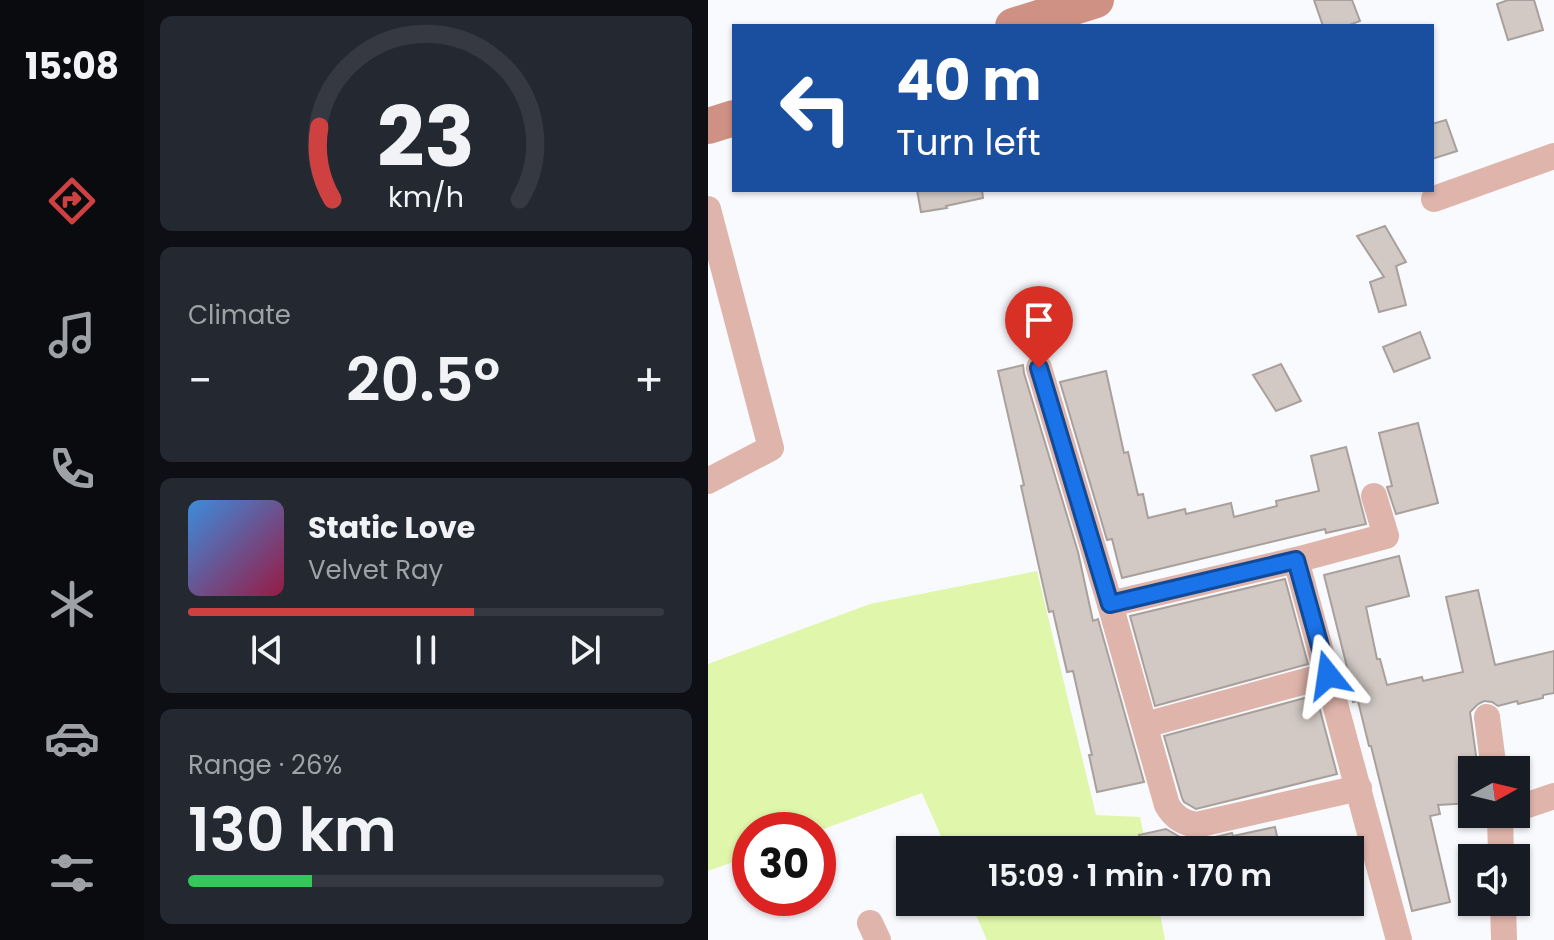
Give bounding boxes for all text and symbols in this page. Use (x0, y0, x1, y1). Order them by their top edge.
text: 15:08 (25, 41, 119, 92)
text: 40 m (896, 41, 1042, 120)
icon: left (764, 56, 868, 160)
text: 23 (377, 78, 475, 194)
text: Turn left (896, 117, 1041, 168)
icon: directions (44, 173, 100, 229)
text: km/h (388, 177, 464, 217)
pin (1005, 286, 1073, 368)
text: Climate (188, 297, 291, 333)
icon: arrive (1017, 298, 1061, 342)
icon: music (44, 307, 100, 363)
text: 20.5° (346, 338, 500, 422)
text: − (188, 350, 212, 411)
text: + (634, 350, 664, 411)
icon: phone (44, 441, 100, 497)
text: Static Love (308, 506, 475, 549)
text: Velvet Ray (308, 552, 443, 588)
icon: climate (44, 576, 100, 632)
icon: previous (245, 628, 289, 672)
icon: pause (404, 628, 448, 672)
icon: next (563, 628, 607, 672)
position arrow (1286, 633, 1370, 717)
icon: car (44, 710, 100, 766)
text: Range · 26% (188, 747, 342, 783)
north arrow (1458, 756, 1530, 828)
map controls (1458, 756, 1530, 916)
text: 130 km (188, 788, 397, 872)
speed limit sign: 30 (732, 812, 836, 916)
button: sound (1458, 844, 1530, 916)
icon: filters (44, 845, 100, 901)
text: 15:09 · 1 min · 170 m (988, 854, 1272, 897)

